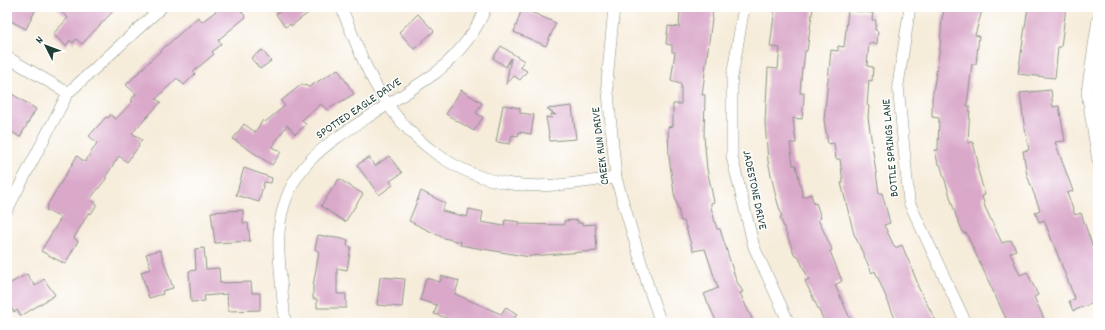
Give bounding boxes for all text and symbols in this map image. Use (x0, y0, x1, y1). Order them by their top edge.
north arrow (26, 26, 66, 66)
text: N (32, 33, 48, 48)
street label: SPOTTED EAGLE DRIVE (313, 74, 406, 144)
street label: BOTTLE SPRINGS LANE (878, 98, 904, 198)
street label: CREEK RUN DRIVE (588, 106, 614, 186)
street label: JADESTONE DRIVE (737, 149, 771, 232)

